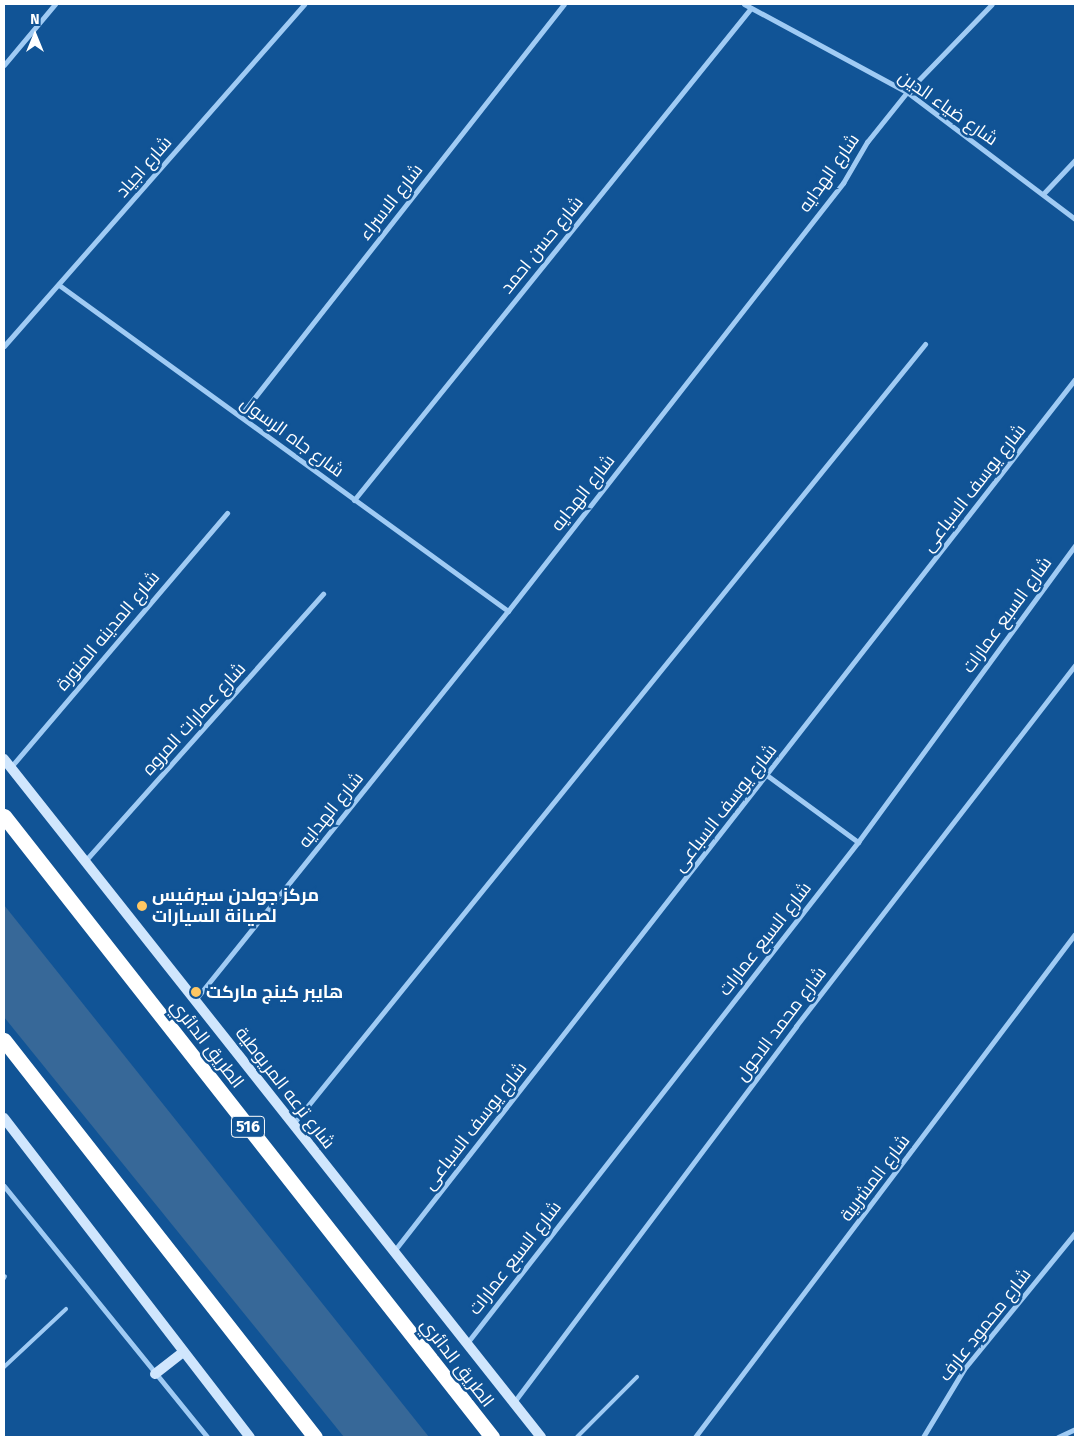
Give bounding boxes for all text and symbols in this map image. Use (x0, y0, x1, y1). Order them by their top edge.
north arrow (10, 10, 60, 60)
text: N (30, 11, 40, 28)
street label: شارع ضياء الدين (894, 66, 1002, 150)
street label: شارع الهدايه (794, 130, 864, 216)
street label: شارع اجياد (112, 132, 176, 202)
street label: شارع الاسراء (355, 160, 427, 244)
street label: شارع حسن احمد (496, 192, 588, 298)
street label: شارع جاه الرسول (236, 392, 348, 482)
street label: شارع يوسف السباعى (917, 420, 1031, 556)
street label: شارع الهدايه (546, 451, 620, 535)
street label: شارع السبع عمارات (958, 553, 1056, 677)
street label: شارع المدينه المنورة (52, 567, 164, 695)
street label: شارع عمارات المروه (138, 658, 250, 780)
street label: شارع يوسف السباعى (668, 740, 782, 876)
street label: شارع الهدايه (294, 768, 368, 852)
street label: شارع السبع عمارات (714, 878, 816, 1000)
place label: مركز جولدن سيرفيس لصيانة السيارات (152, 885, 319, 928)
marker: مركز جولدن سيرفيس لصيانة السيارات (136, 900, 148, 912)
street label: شارع محمد الاحول (731, 963, 831, 1085)
place label: هايبر كينج ماركت (206, 981, 343, 1003)
marker: هايبر كينج ماركت (190, 986, 202, 998)
street label: الطريق الدائري (166, 995, 248, 1093)
street label: شارع ترعه المريوطية (231, 1023, 339, 1153)
street label: شارع يوسف السباعى (418, 1058, 532, 1194)
road number: 516 (230, 1114, 266, 1140)
street label: شارع المشربية (835, 1131, 915, 1225)
street label: شارع السبع عمارات (464, 1197, 566, 1319)
street label: شارع محمود عارف (934, 1264, 1036, 1386)
street label: الطريق الدائري (416, 1314, 498, 1412)

